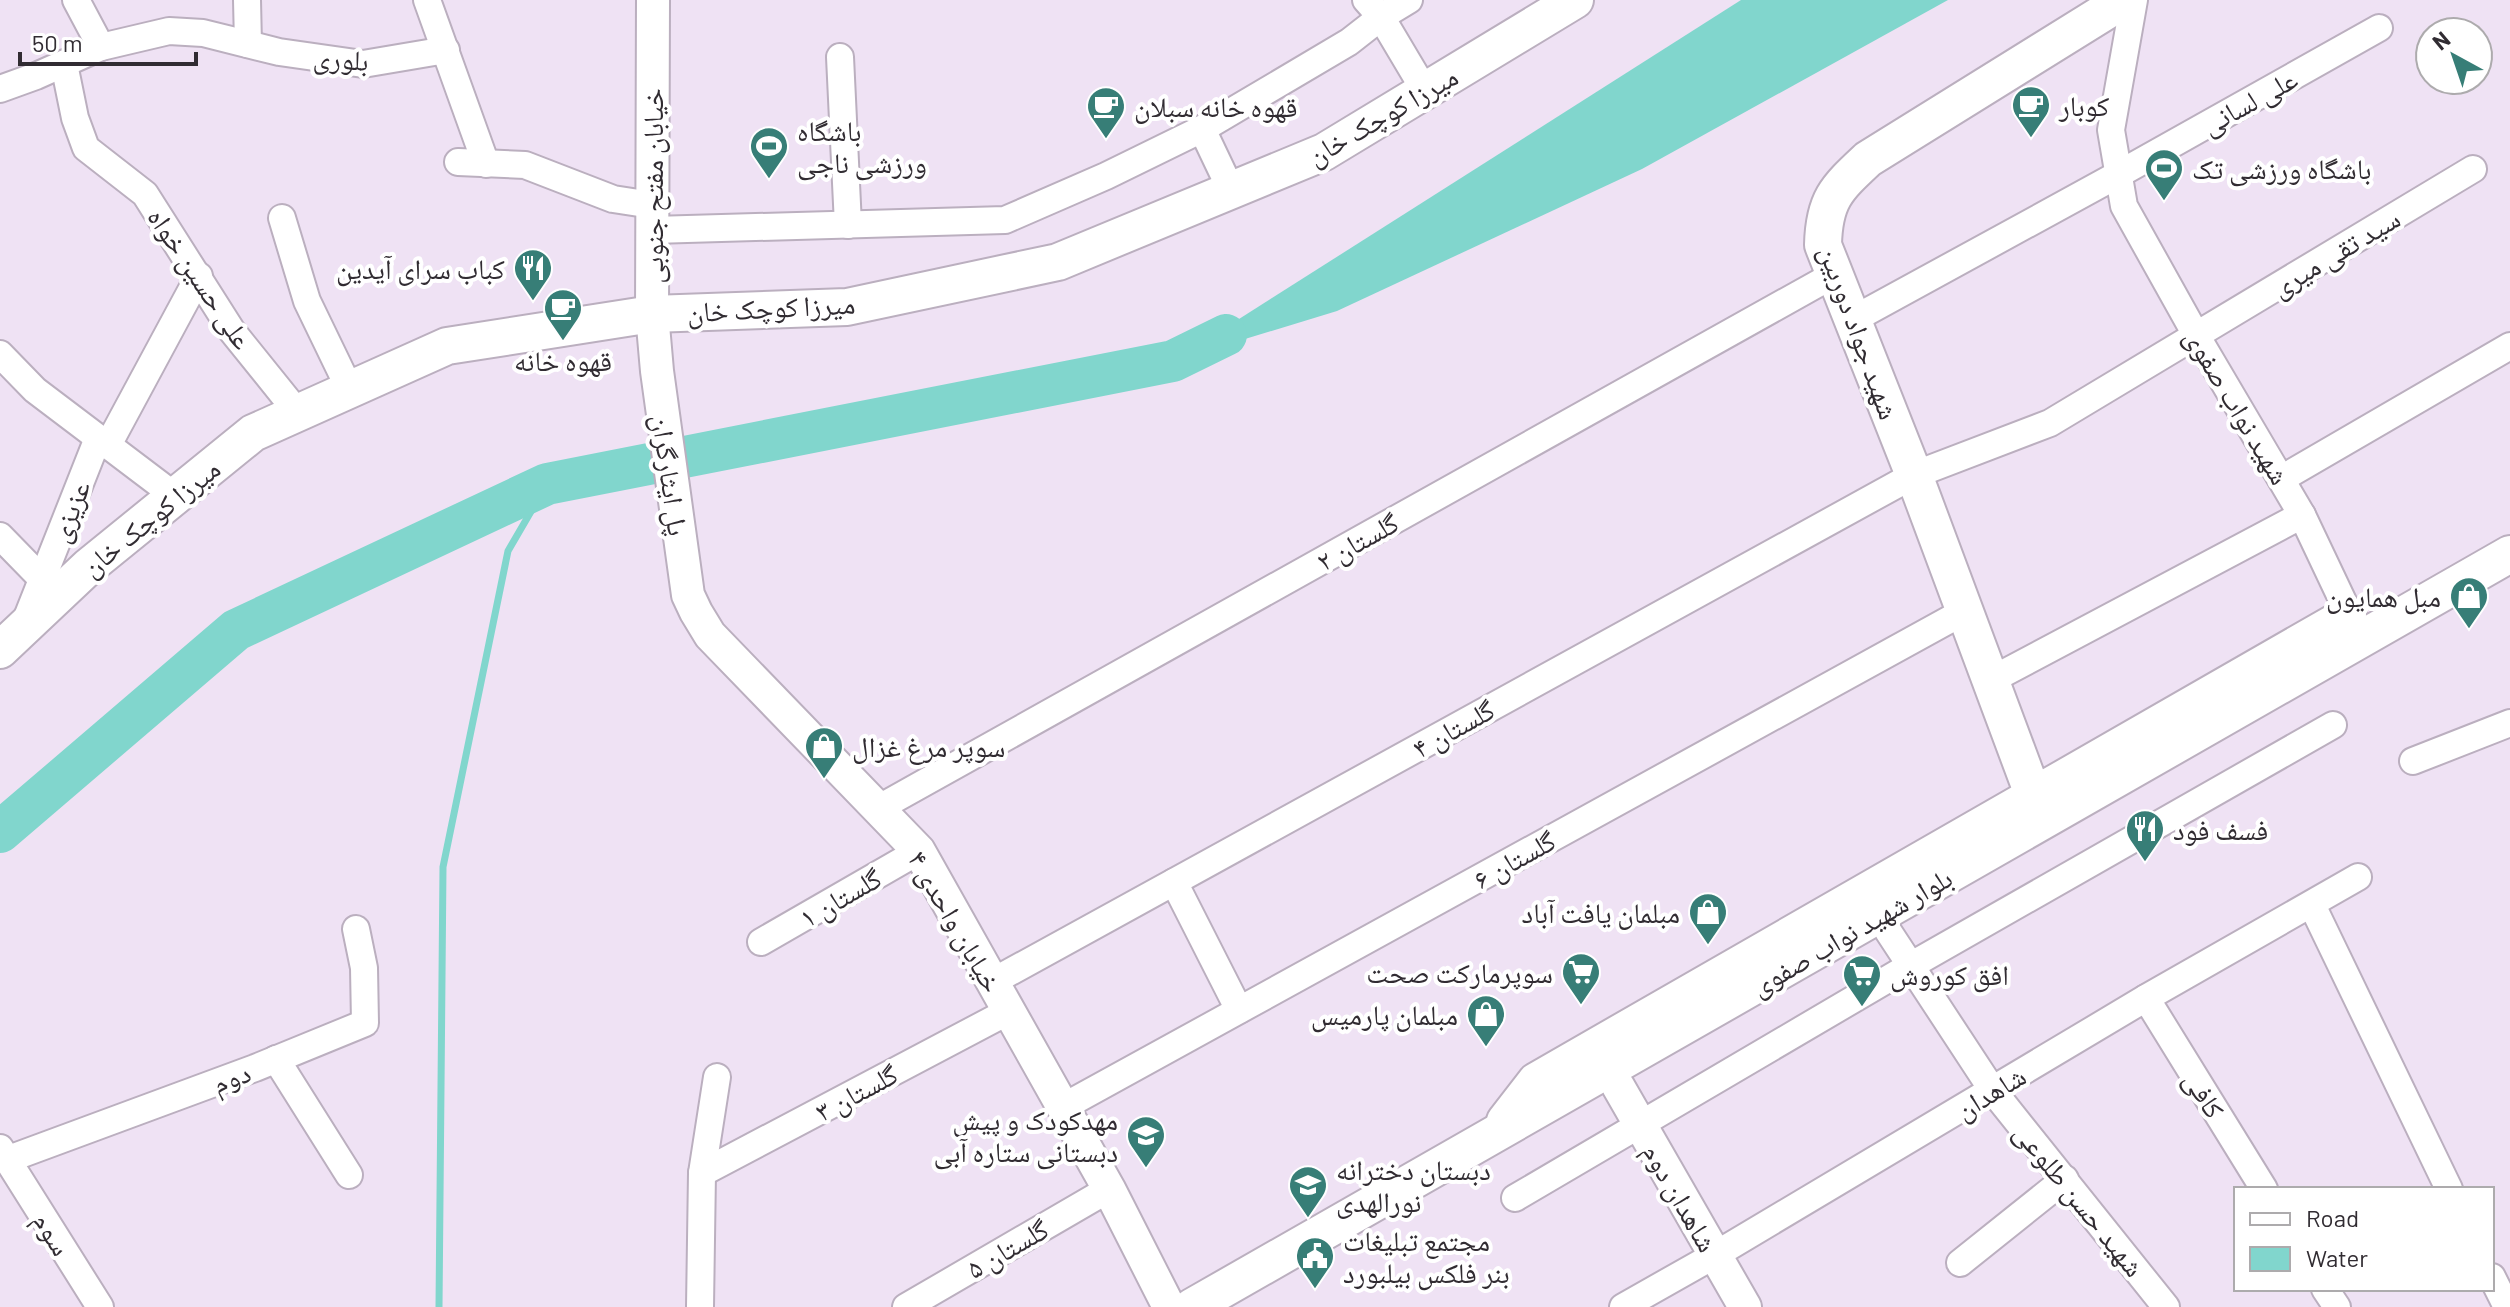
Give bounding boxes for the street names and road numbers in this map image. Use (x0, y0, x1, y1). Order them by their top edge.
street label: بلوری (312, 39, 370, 78)
street label: میرزا کوچک خان (1301, 58, 1464, 173)
street label: علی لسانی (2195, 61, 2304, 143)
street label: خیابان مفتح جنوبی (635, 88, 671, 284)
street label: سید تقی میری (2264, 200, 2407, 305)
street label: علی حسین خواه (140, 201, 261, 356)
street label: شهید جواد دوربین (1811, 240, 1907, 424)
street label: میرزا کوچک خان (686, 286, 856, 329)
street label: شهید نواب صفوی (2177, 322, 2298, 491)
street label: پل ایثارگران (644, 412, 696, 538)
street label: میرزا کوچک خان (74, 451, 227, 584)
street label: عزیزی (41, 475, 98, 547)
street label: گلستان ۲ (1310, 504, 1405, 578)
street label: گلستان ۴ (1406, 691, 1501, 765)
street label: گلستان ۶ (1467, 822, 1562, 896)
street label: خیابان واحدی ۴ (901, 844, 1010, 998)
street label: گلستان ۱ (793, 860, 888, 935)
street label: بلوار شهید نواب صفوی (1744, 860, 1958, 1003)
street label: دوم (207, 1054, 256, 1103)
street label: گلستان ۳ (809, 1056, 904, 1129)
street label: شاهدان (1949, 1058, 2032, 1127)
street label: کافی (2176, 1064, 2233, 1125)
street label: شهید حسن طلوعی (2006, 1115, 2152, 1284)
street label: شاهدان دوم (1634, 1137, 1726, 1259)
street label: سوم (24, 1205, 79, 1263)
street label: گلستان ۵ (960, 1211, 1055, 1286)

